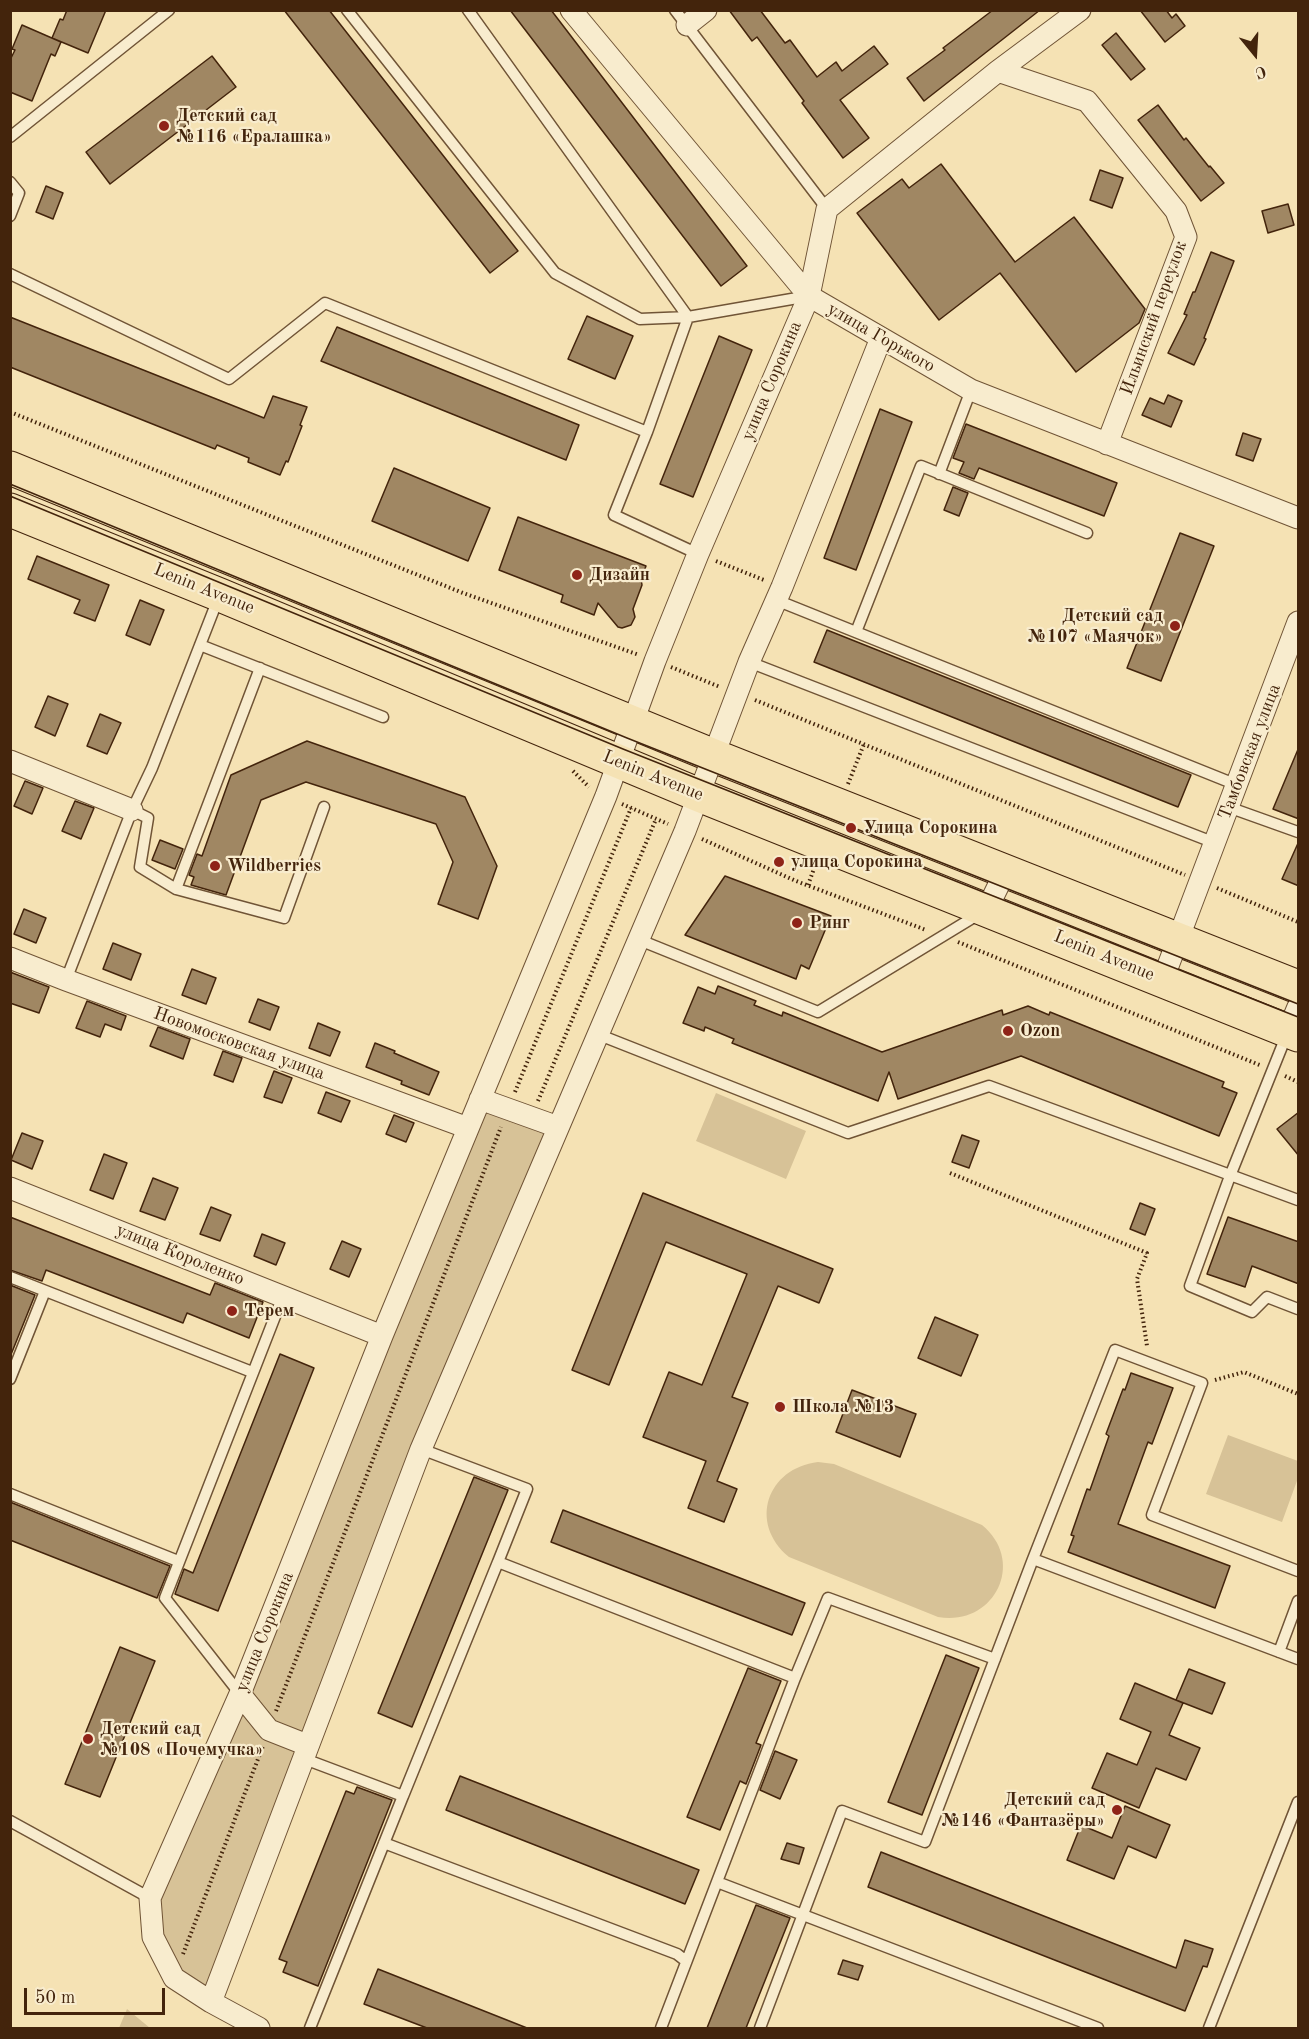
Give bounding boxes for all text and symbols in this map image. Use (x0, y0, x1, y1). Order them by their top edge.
north arrow (1225, 24, 1285, 84)
text: С (1253, 62, 1268, 80)
place label: Детский сад №116 «Ералашка» (176, 105, 332, 148)
marker: Детский сад №116 «Ералашка» (157, 119, 171, 133)
street label: Ильинский переулок (1116, 238, 1192, 398)
street label: улица Горького (823, 298, 939, 378)
street label: улица Сорокина (737, 318, 807, 444)
street label: Lenin Avenue (150, 559, 258, 619)
place label: Дизайн (589, 564, 650, 586)
marker: Дизайн (570, 568, 584, 582)
place label: Детский сад №107 «Маячок» (1027, 605, 1163, 648)
marker: Детский сад №107 «Маячок» (1168, 619, 1182, 633)
street label: Тамбовская улица (1214, 681, 1286, 823)
street label: Lenin Avenue (599, 746, 707, 806)
place label: Улица Сорокина (863, 817, 998, 839)
marker: Улица Сорокина (844, 821, 858, 835)
place label: улица Сорокина (791, 851, 923, 873)
place label: Wildberries (227, 855, 321, 877)
marker: улица Сорокина (772, 855, 786, 869)
marker: Wildberries (208, 859, 222, 873)
place label: Ринг (809, 912, 850, 934)
marker: Ринг (790, 916, 804, 930)
street label: Lenin Avenue (1050, 926, 1158, 986)
street label: Новомосковская улица (150, 1003, 328, 1085)
place label: Ozon (1020, 1020, 1060, 1042)
marker: Ozon (1001, 1024, 1015, 1038)
street label: улица Короленко (113, 1219, 247, 1291)
place label: Терем (244, 1300, 294, 1322)
marker: Терем (225, 1304, 239, 1318)
place label: Школа №13 (792, 1396, 894, 1418)
marker: Школа №13 (773, 1400, 787, 1414)
street label: улица Сорокина (231, 1569, 299, 1695)
place label: Детский сад №108 «Почемучка» (100, 1718, 263, 1760)
marker: Детский сад №108 «Почемучка» (81, 1732, 95, 1746)
place label: Детский сад №146 «Фантазёры» (941, 1789, 1105, 1832)
marker: Детский сад №146 «Фантазёры» (1110, 1803, 1124, 1817)
scale bar (27, 1976, 168, 2014)
text: 50 m (35, 1989, 75, 2007)

